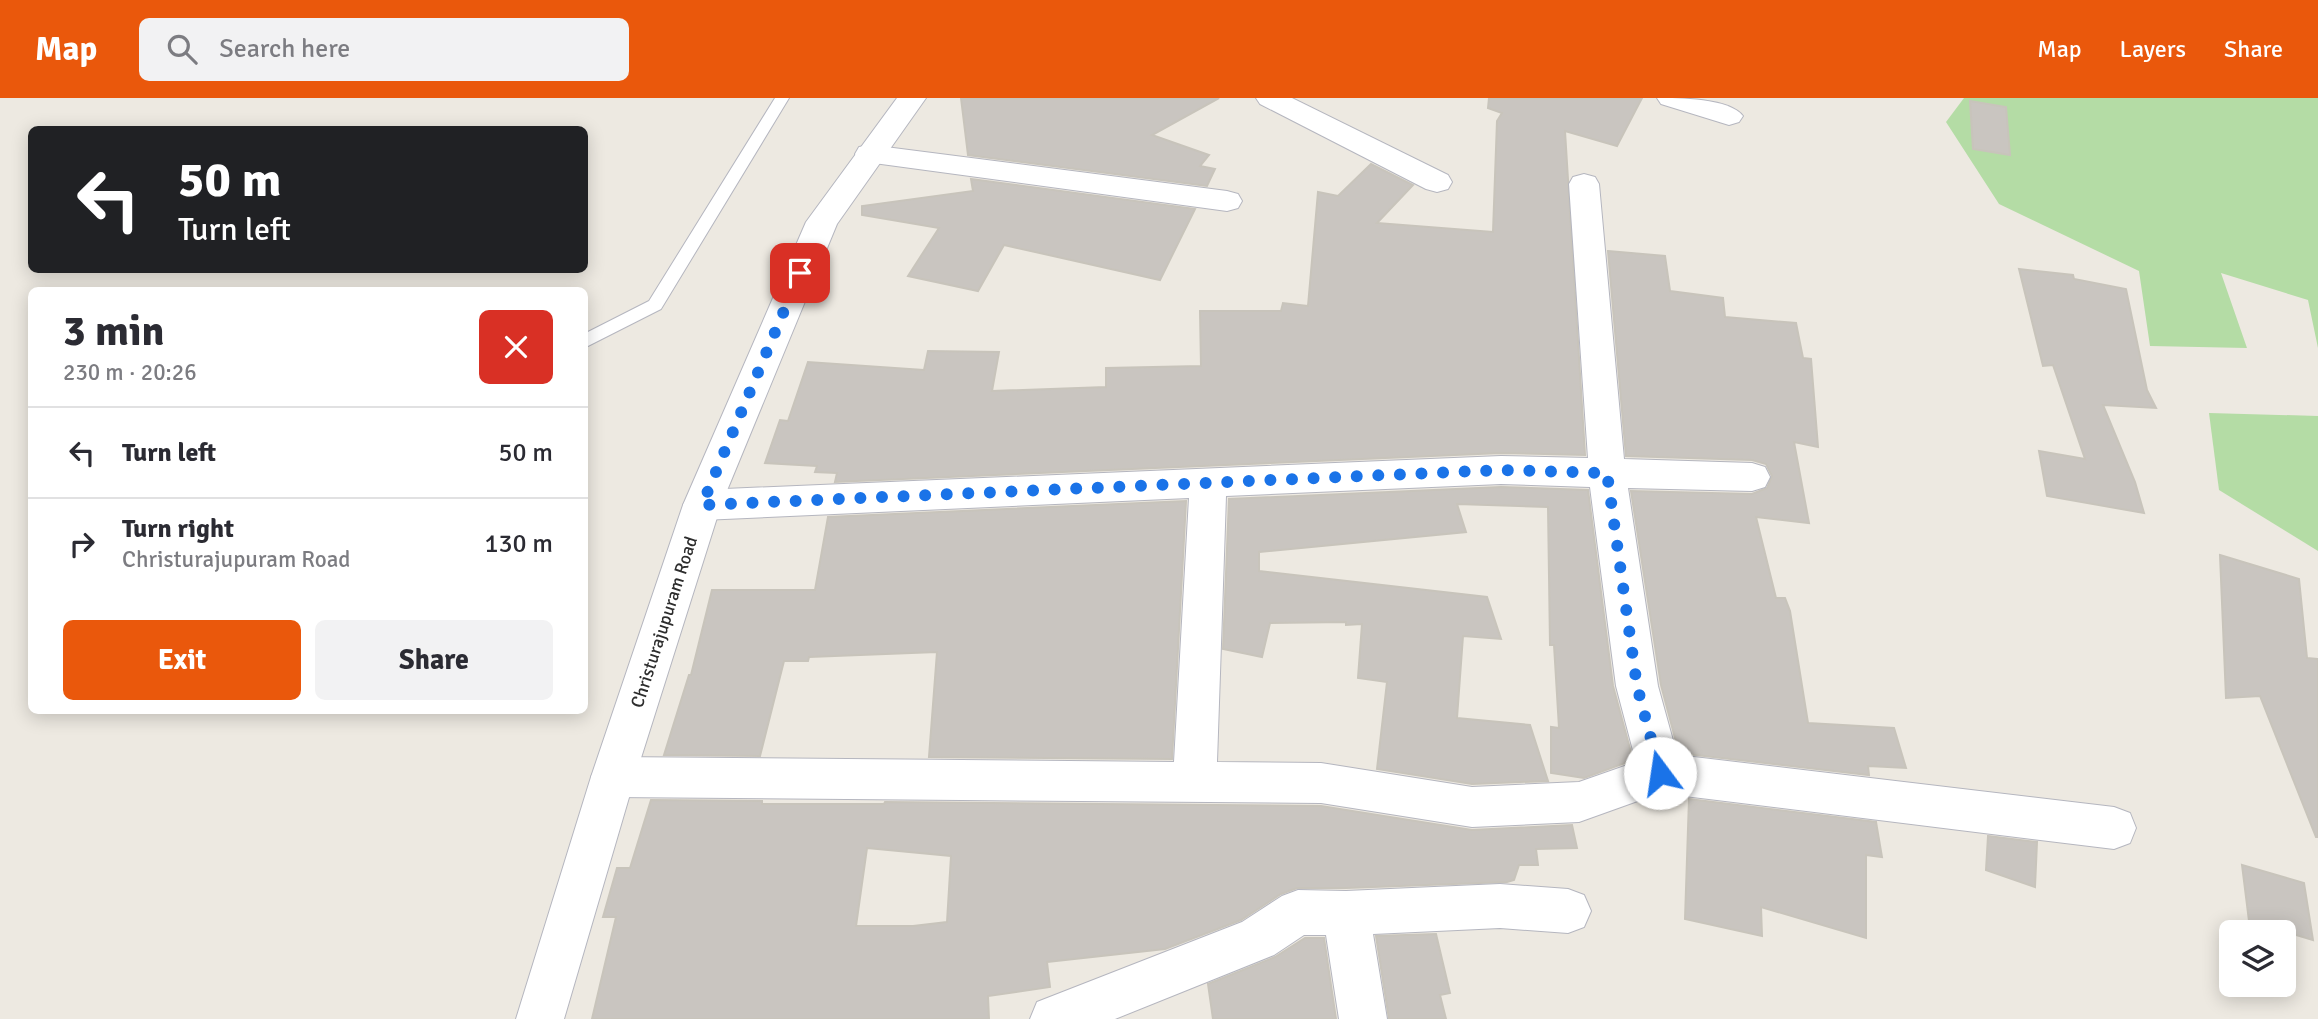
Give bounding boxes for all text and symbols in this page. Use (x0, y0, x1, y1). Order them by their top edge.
search box (139, 18, 629, 81)
text: Map (35, 29, 97, 70)
icon: search (163, 30, 201, 68)
text: Search here (219, 33, 350, 65)
text: Map (2037, 34, 2082, 64)
text: Layers (2120, 34, 2186, 64)
text: Share (2224, 34, 2283, 64)
text: 50 m (178, 150, 281, 210)
icon: left (63, 154, 154, 245)
text: Turn left (178, 210, 291, 249)
pin (770, 243, 830, 303)
icon: arrive (781, 254, 819, 292)
text: 3 min (63, 306, 164, 357)
button: close (479, 310, 553, 384)
text: 230 m · 20:26 (63, 358, 197, 387)
icon: left (63, 434, 101, 472)
text: Turn left (122, 437, 216, 469)
text: 50 m (498, 437, 553, 469)
text: Turn right (122, 513, 234, 545)
icon: right (63, 525, 101, 563)
text: 130 m (484, 528, 553, 560)
street label: Christurajupuram Road (626, 534, 702, 710)
text: Christurajupuram Road (122, 545, 351, 574)
button: Exit (63, 620, 301, 700)
button: Share (315, 620, 553, 700)
position arrow (1623, 736, 1697, 810)
map controls (2219, 920, 2296, 997)
button: layers (2219, 920, 2296, 997)

